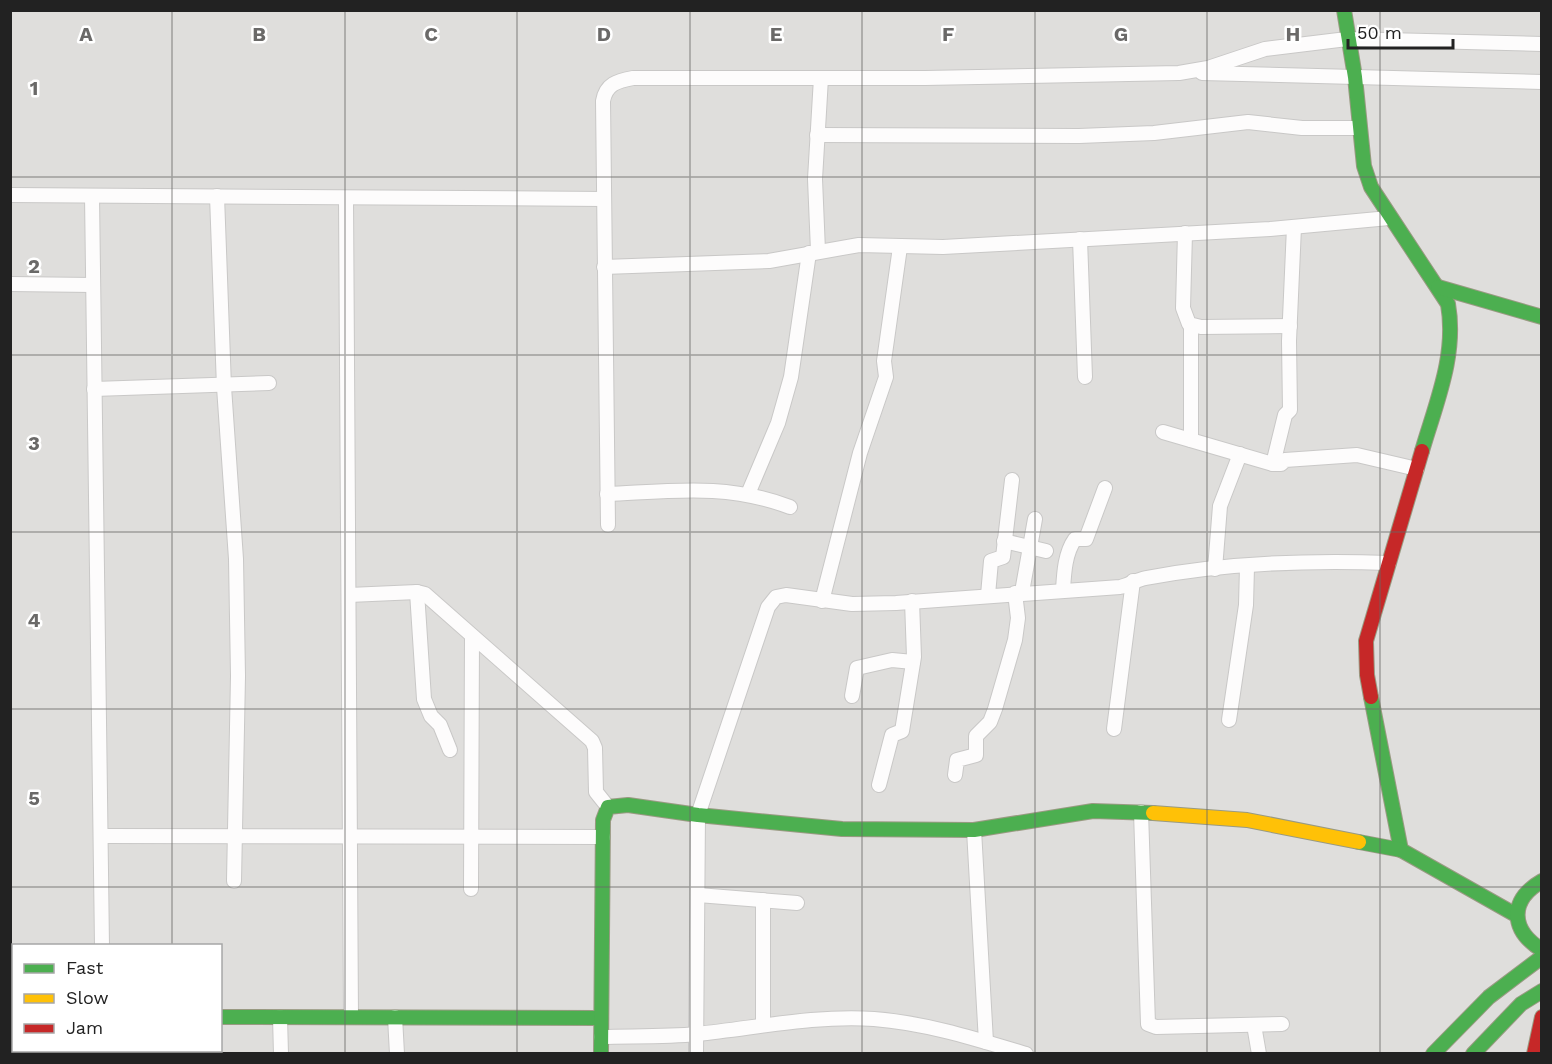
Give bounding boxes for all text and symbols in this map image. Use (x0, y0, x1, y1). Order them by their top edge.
scale bar (1348, 12, 1453, 50)
text: A (79, 22, 93, 46)
text: B (252, 22, 266, 46)
text: C (424, 22, 438, 46)
text: D (597, 22, 611, 46)
text: E (770, 22, 782, 46)
text: F (942, 22, 954, 46)
text: G (1114, 22, 1128, 46)
text: H (1286, 22, 1300, 46)
text: 50 m (1357, 22, 1402, 43)
text: 1 (30, 76, 38, 100)
text: 2 (28, 254, 40, 278)
text: 3 (28, 431, 40, 455)
text: 4 (28, 608, 41, 632)
text: 5 (28, 786, 40, 810)
legend (12, 944, 222, 1052)
text: Fast (66, 957, 104, 978)
text: Slow (66, 987, 109, 1008)
text: Jam (66, 1017, 103, 1038)

